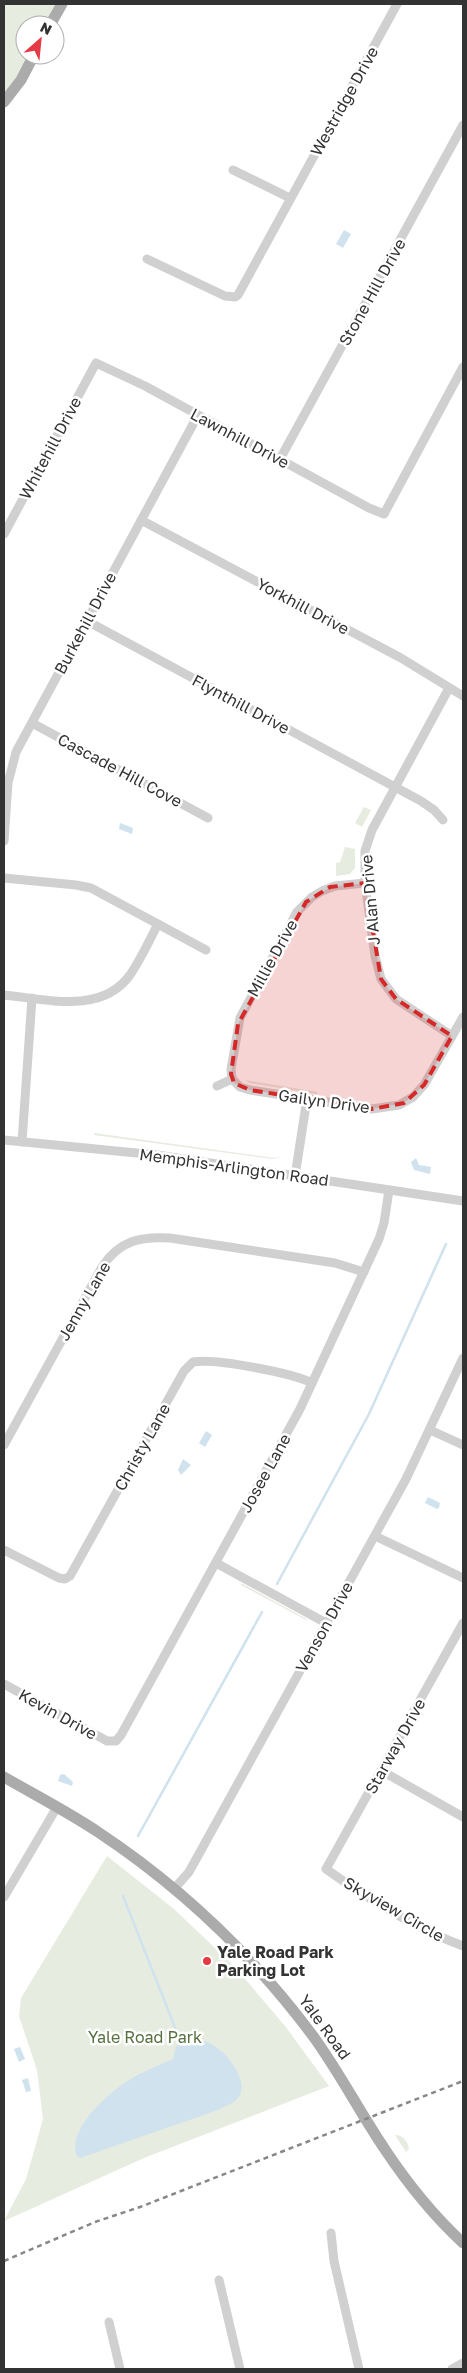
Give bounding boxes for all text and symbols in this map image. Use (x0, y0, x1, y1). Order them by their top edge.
north arrow (15, 15, 65, 65)
text: N (38, 18, 55, 38)
street label: Westridge Drive (306, 43, 382, 159)
street label: Stone Hill Drive (334, 235, 410, 349)
street label: Whitehill Drive (15, 393, 85, 503)
street label: Lawnhill Drive (187, 404, 293, 472)
street label: Burkehill Drive (50, 569, 120, 677)
street label: Yorkhill Drive (253, 573, 353, 639)
street label: Flynthill Drive (189, 670, 293, 738)
street label: Cascade Hill Cove (54, 729, 186, 811)
street label: J Alan Drive (356, 854, 384, 946)
street label: Millie Drive (243, 916, 301, 1000)
street label: Gailyn Drive (277, 1085, 371, 1117)
street label: Memphis-Arlington Road (138, 1144, 330, 1190)
street label: Jenny Lane (53, 1258, 115, 1344)
street label: Christy Lane (110, 1400, 174, 1494)
street label: Josee Lane (235, 1430, 295, 1516)
street label: Venson Drive (291, 1578, 357, 1676)
street label: Kevin Drive (15, 1684, 101, 1744)
street label: Starway Drive (361, 1695, 429, 1797)
street label: Skyview Circle (340, 1872, 448, 1946)
place label: Yale Road Park Parking Lot (217, 1942, 335, 1980)
marker: Yale Road Park Parking Lot (201, 1955, 213, 1967)
street label: Yale Road (295, 1991, 355, 2063)
park label: Yale Road Park (88, 2027, 202, 2047)

